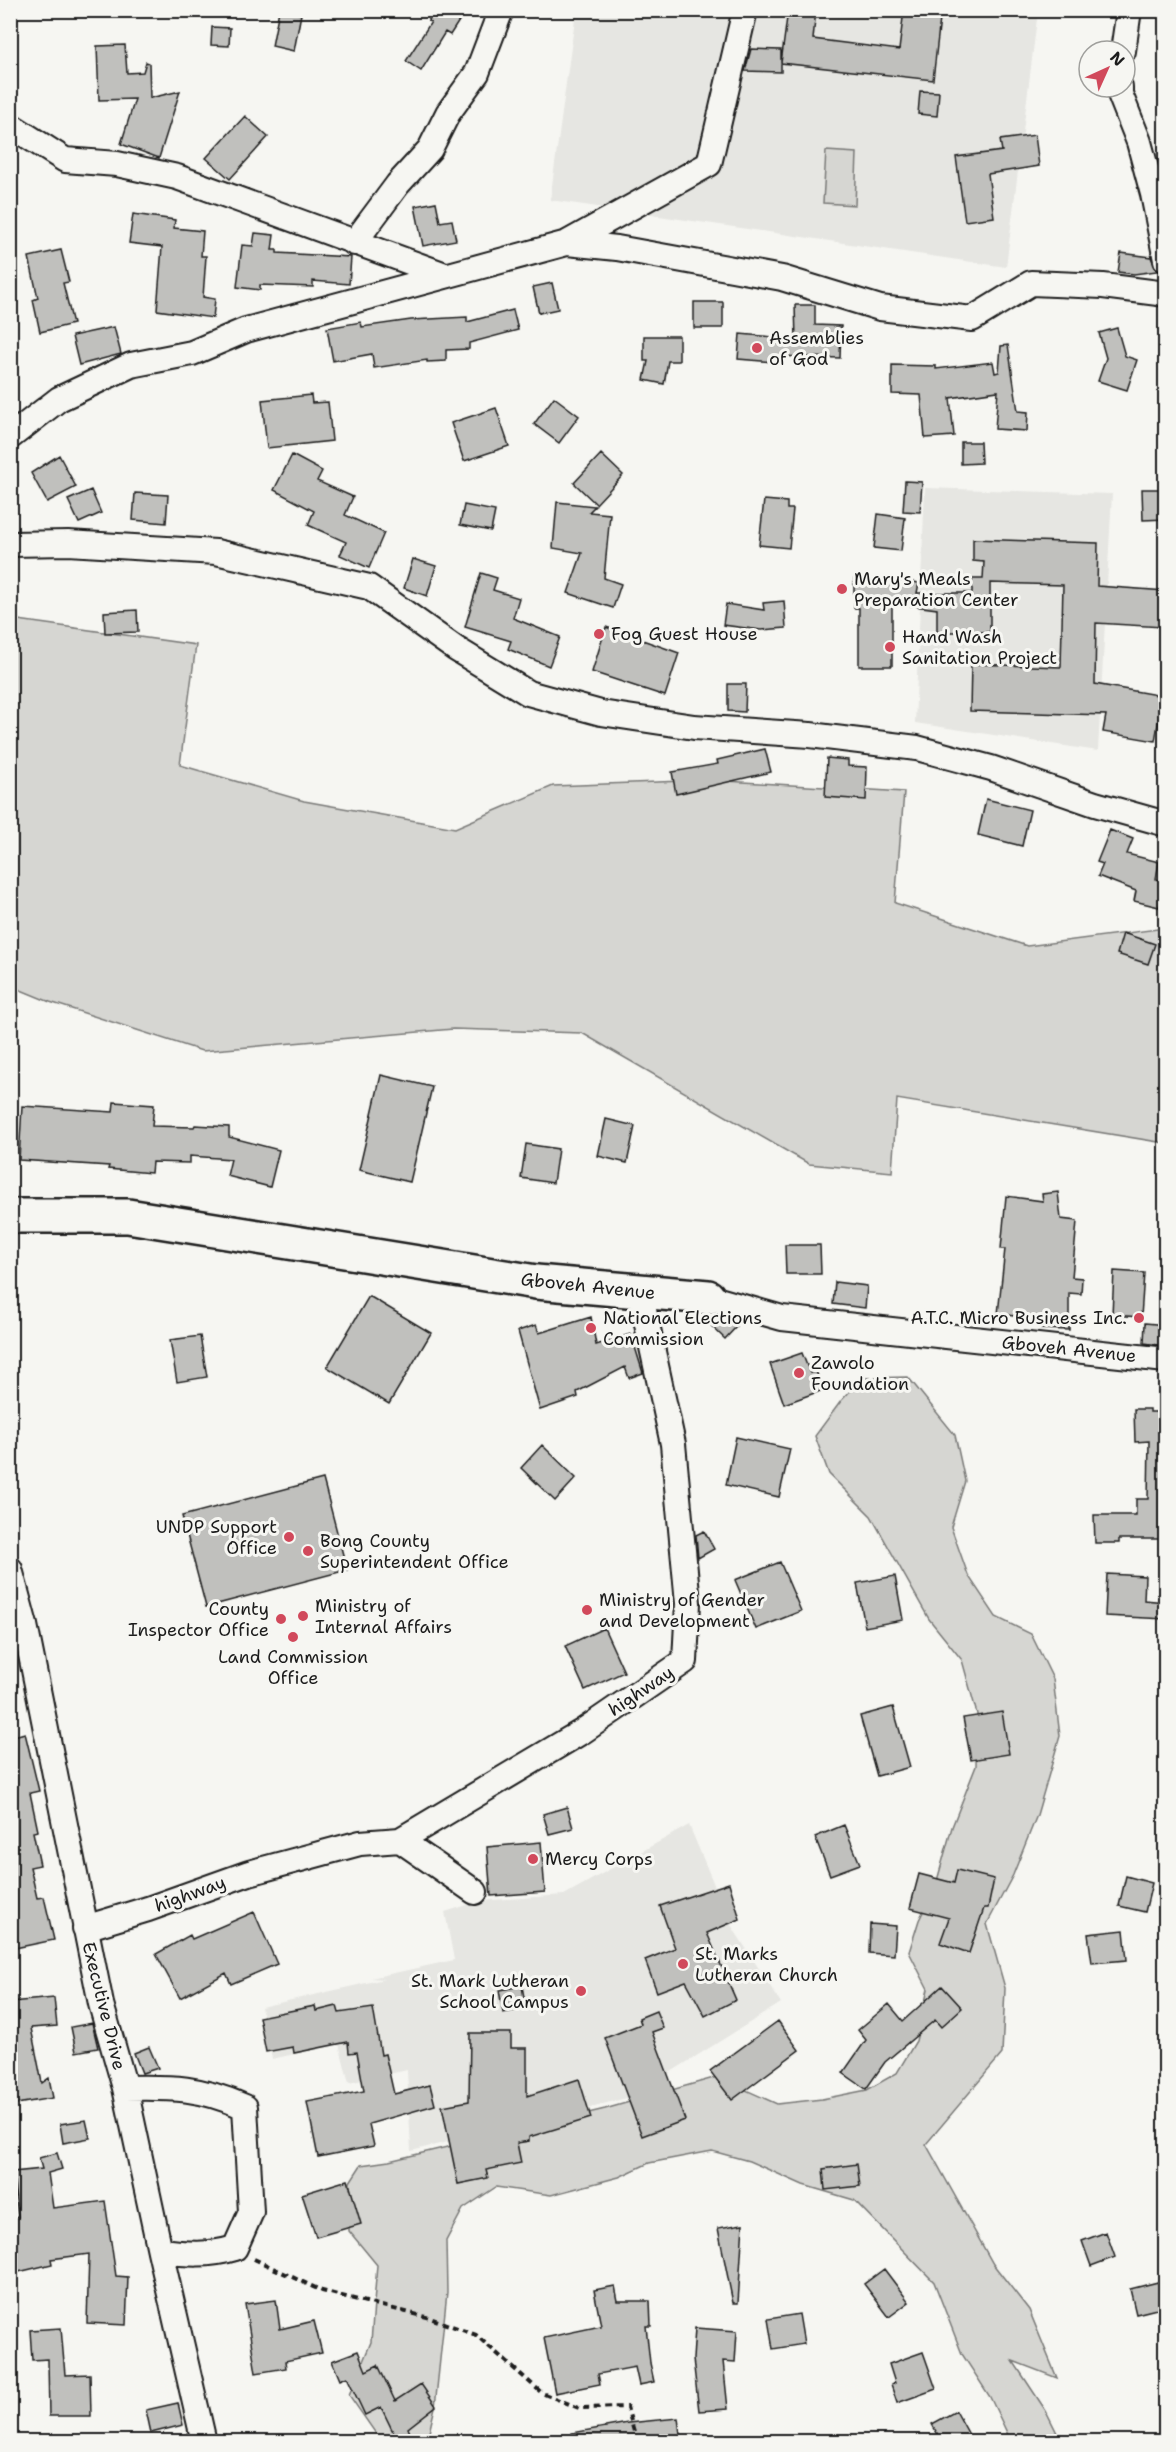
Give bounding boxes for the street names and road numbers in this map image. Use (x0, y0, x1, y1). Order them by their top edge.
street label: Gboveh Avenue (520, 1267, 656, 1305)
street label: Gboveh Avenue (1001, 1330, 1137, 1368)
street label: highway (604, 1660, 678, 1722)
street label: highway (151, 1870, 229, 1918)
street label: Executive Drive (76, 1939, 132, 2073)

